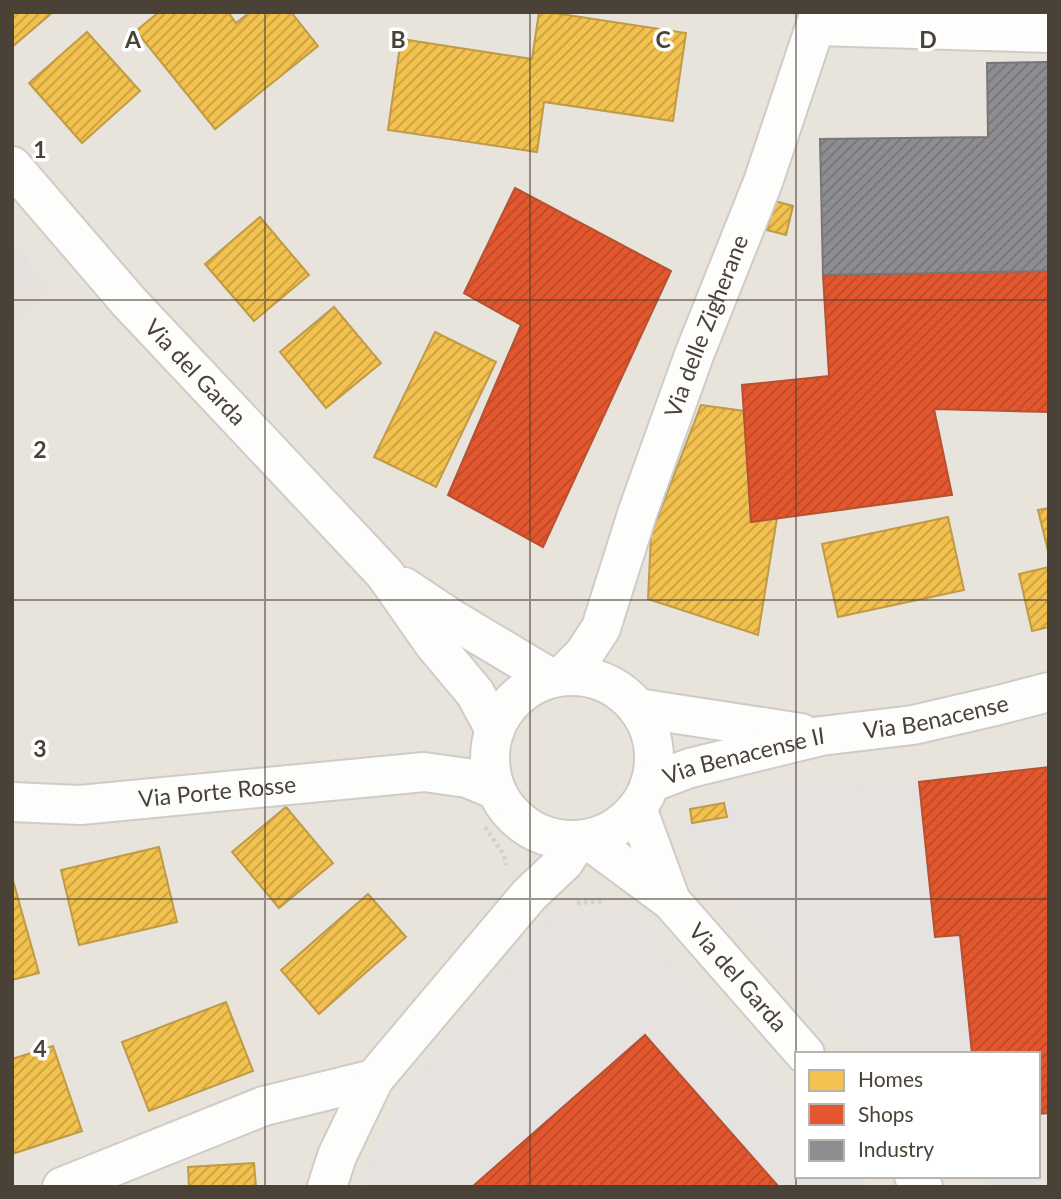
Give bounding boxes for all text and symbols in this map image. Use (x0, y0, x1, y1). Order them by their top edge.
text: A (124, 25, 142, 53)
text: B (390, 25, 406, 53)
text: C (655, 25, 671, 53)
text: D (919, 25, 937, 53)
text: 1 (33, 135, 47, 163)
street label: Via delle Zigherane (658, 231, 754, 421)
street label: Via del Garda (139, 313, 252, 430)
text: 2 (33, 435, 47, 463)
street label: Via Benacense (862, 688, 1011, 744)
street label: Via Benacense II (659, 721, 826, 790)
text: 3 (33, 734, 47, 762)
street label: Via Porte Rosse (137, 769, 297, 812)
street label: Via del Garda (684, 917, 794, 1037)
text: 4 (33, 1034, 47, 1062)
legend (795, 1052, 1040, 1178)
text: Homes (858, 1066, 923, 1091)
text: Shops (858, 1101, 914, 1126)
text: Industry (858, 1136, 934, 1161)

